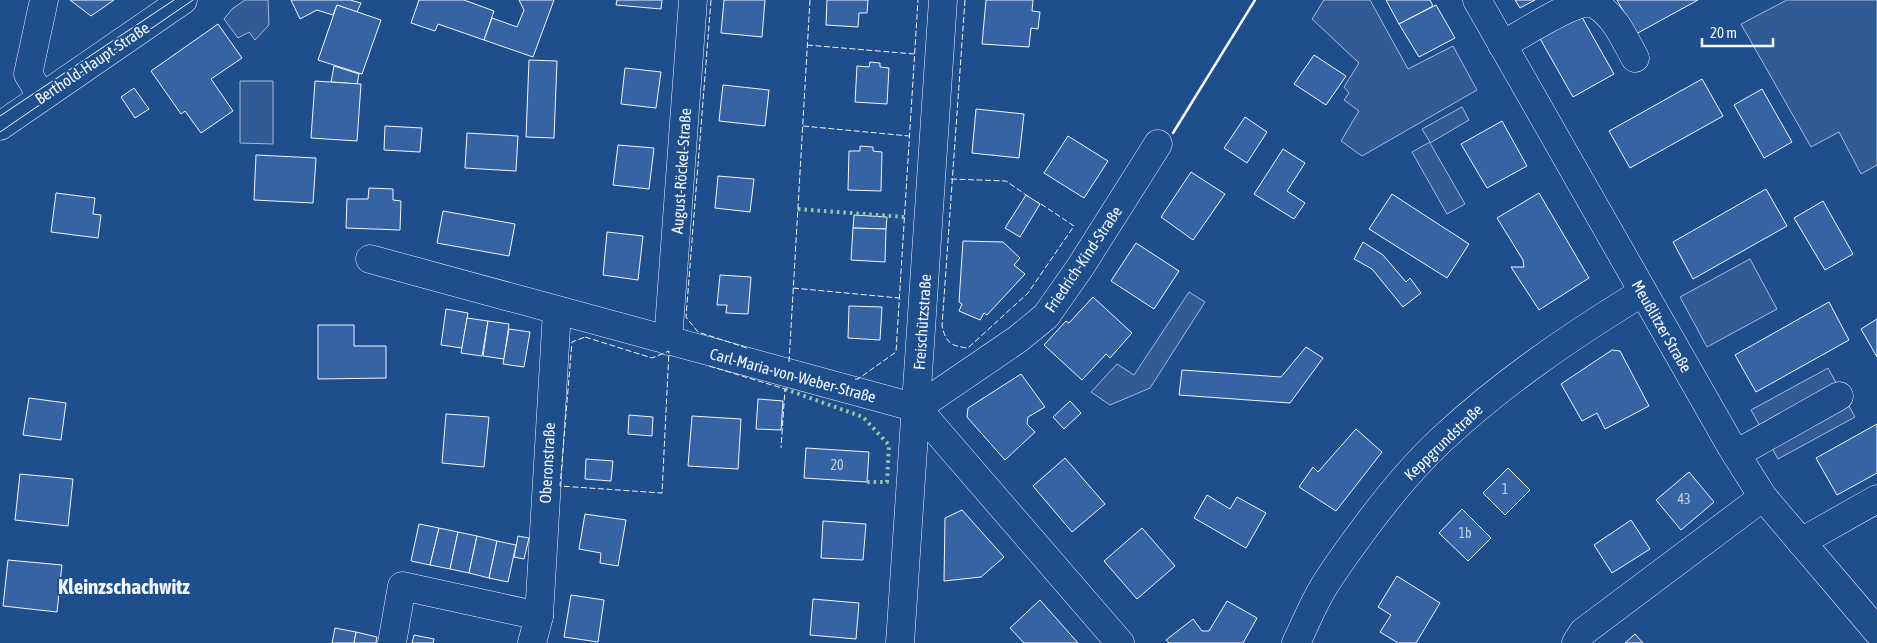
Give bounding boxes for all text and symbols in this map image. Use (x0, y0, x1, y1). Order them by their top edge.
scale bar (1702, 15, 1773, 47)
street label: Berthold-Haupt-Straße (32, 18, 153, 109)
text: 20 m (1710, 24, 1737, 41)
street label: August-Röckel-Straße (668, 107, 695, 235)
street label: Friedrich-Kind-Straße (1041, 202, 1125, 316)
street label: Freischützstraße (910, 273, 934, 371)
street label: Meußlitzer Straße (1628, 277, 1696, 375)
street label: Carl-Maria-von-Weber-Straße (708, 344, 878, 406)
street label: Keppgrundstraße (1400, 400, 1486, 484)
street label: Oberonstraße (536, 422, 558, 504)
house number: 20 (830, 457, 844, 473)
house number: 1 (1502, 481, 1508, 497)
house number: 43 (1677, 491, 1691, 507)
house number: 1b (1458, 525, 1472, 541)
district label: Kleinzschachwitz (58, 574, 190, 598)

